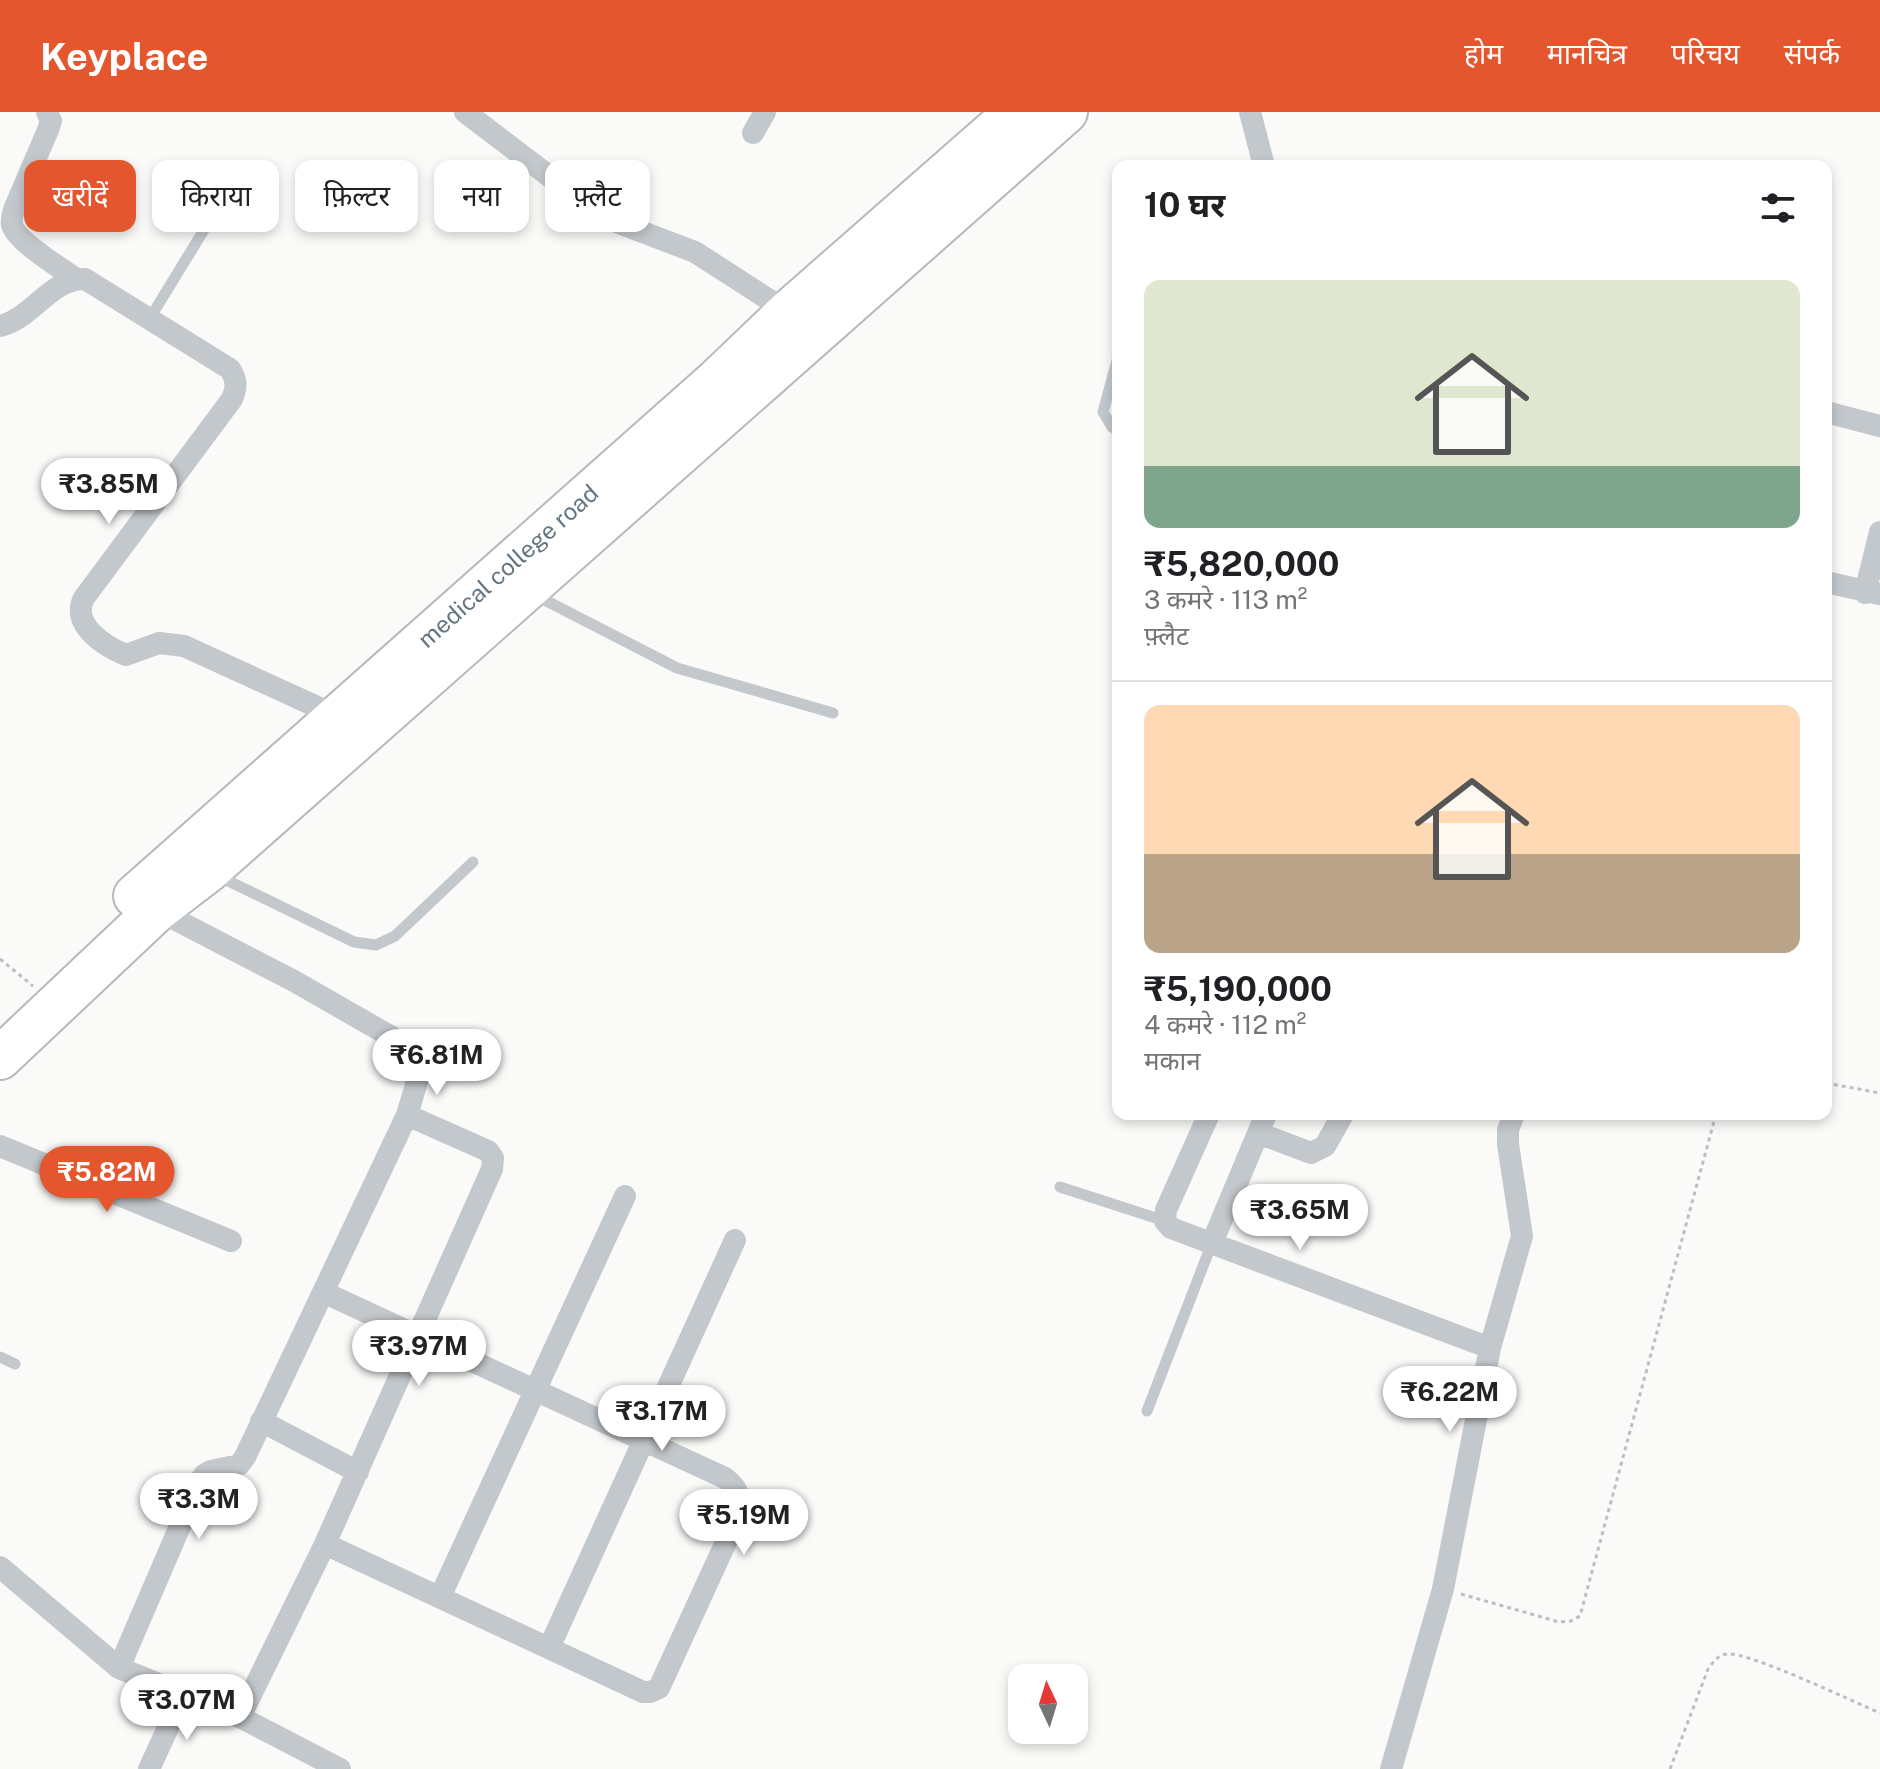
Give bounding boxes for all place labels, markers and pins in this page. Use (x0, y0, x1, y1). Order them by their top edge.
pin: ₹3.85M (44, 458, 174, 526)
pin: ₹6.81M (372, 1029, 502, 1097)
pin: ₹5.82M (42, 1146, 172, 1214)
pin: ₹3.65M (1235, 1184, 1365, 1252)
pin: ₹3.97M (354, 1320, 484, 1388)
pin: ₹6.22M (1385, 1366, 1515, 1434)
pin: ₹3.17M (597, 1385, 727, 1453)
pin: ₹3.3M (143, 1473, 255, 1541)
pin: ₹5.19M (679, 1489, 809, 1557)
pin: ₹3.07M (122, 1674, 252, 1742)

